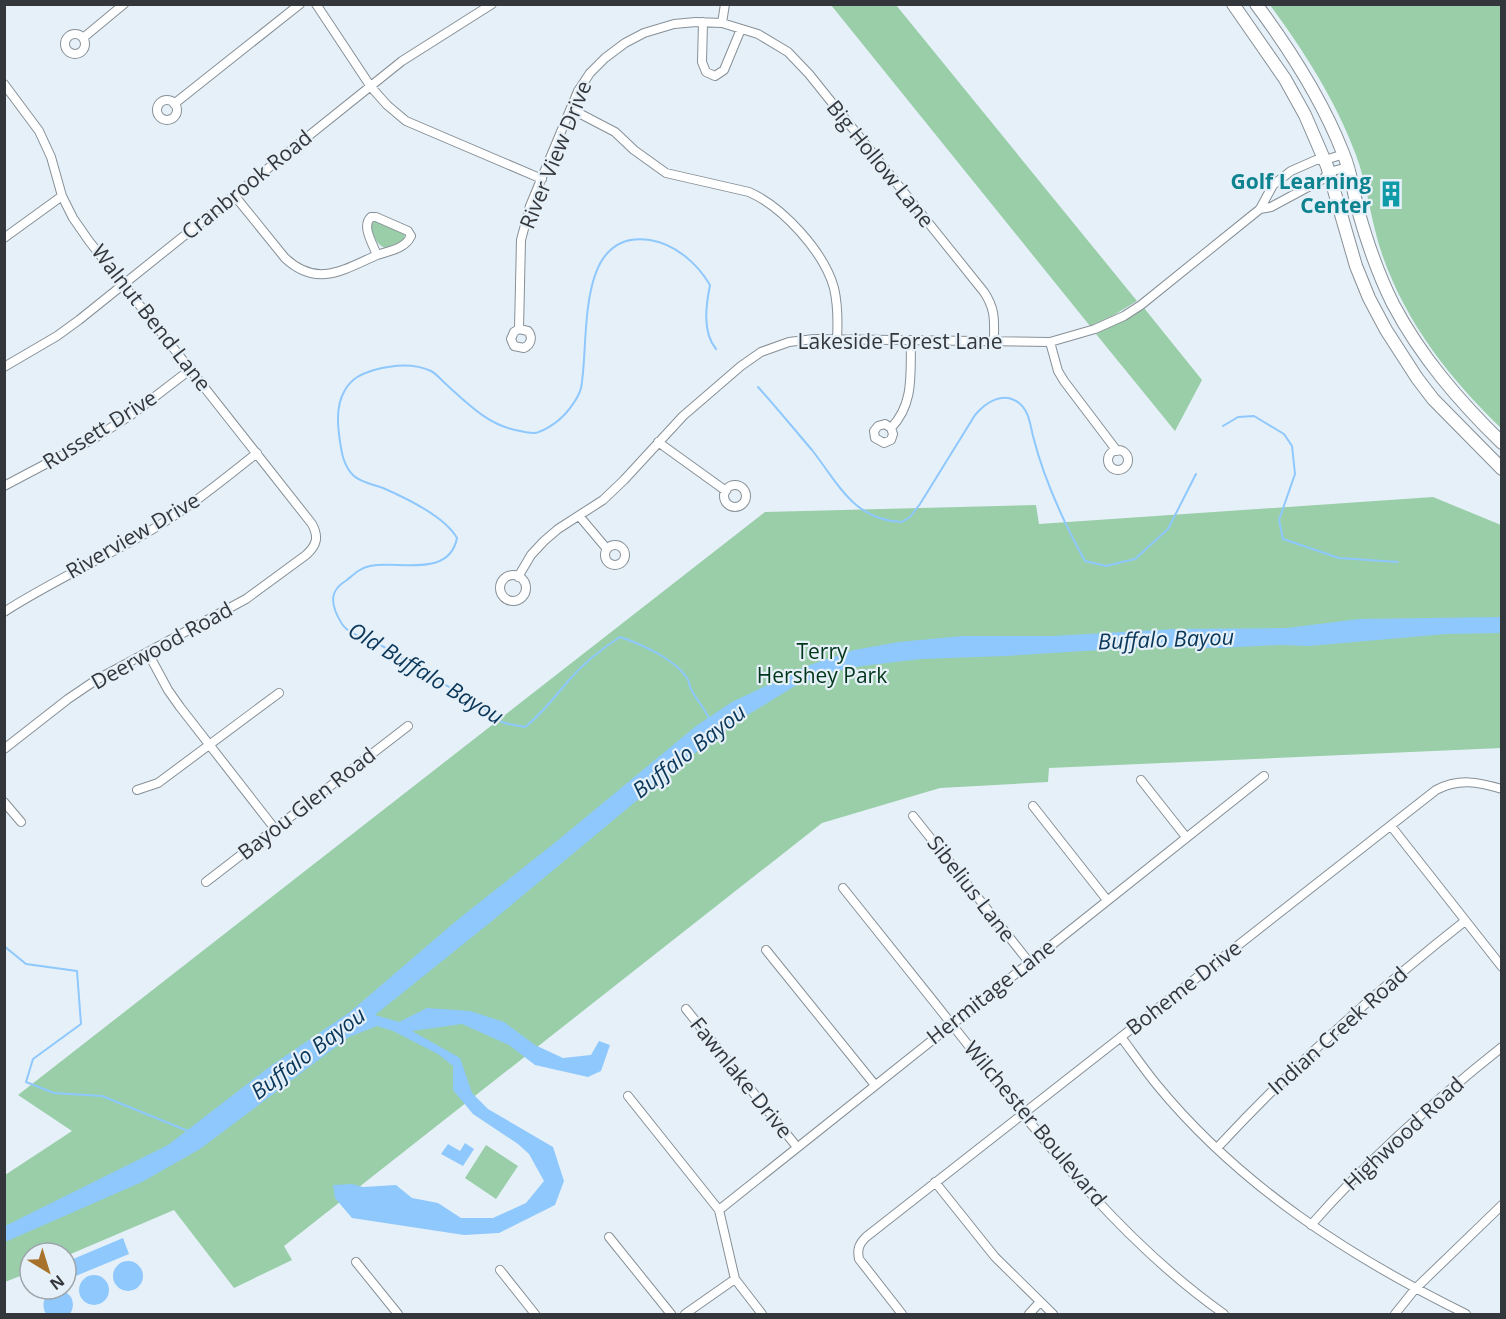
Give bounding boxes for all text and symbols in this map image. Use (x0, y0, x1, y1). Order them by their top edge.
street label: River View Drive (513, 76, 598, 233)
street label: Big Hollow Lane (821, 94, 941, 233)
street label: Cranbrook Road (176, 123, 317, 245)
place label: Golf Learning Center (1230, 167, 1371, 219)
building icon: Golf Learning Center (1376, 179, 1406, 209)
street label: Walnut Bend Lane (86, 238, 218, 396)
street label: Lakeside Forest Lane (798, 327, 1002, 355)
street label: Russett Drive (37, 383, 162, 475)
street label: Riverview Drive (61, 486, 204, 585)
street label: Deerwood Road (86, 595, 237, 696)
water label: Old Buffalo Bayou (343, 614, 510, 731)
water label: Buffalo Bayou (1097, 621, 1235, 655)
park label: Terry Hershey Park (757, 637, 887, 689)
water label: Buffalo Bayou (625, 696, 752, 804)
street label: Bayou Glen Road (232, 741, 381, 866)
street label: Sibelius Lane (921, 829, 1022, 947)
street label: Hermitage Lane (920, 932, 1060, 1050)
street label: Boheme Drive (1120, 933, 1247, 1041)
street label: Indian Creek Road (1261, 960, 1413, 1101)
water label: Buffalo Bayou (244, 999, 371, 1105)
street label: Fawnlake Drive (684, 1011, 799, 1144)
street label: Wilchester Boulevard (958, 1035, 1113, 1212)
street label: Highwood Road (1337, 1070, 1470, 1196)
north arrow (18, 1241, 78, 1301)
text: N (45, 1270, 69, 1295)

